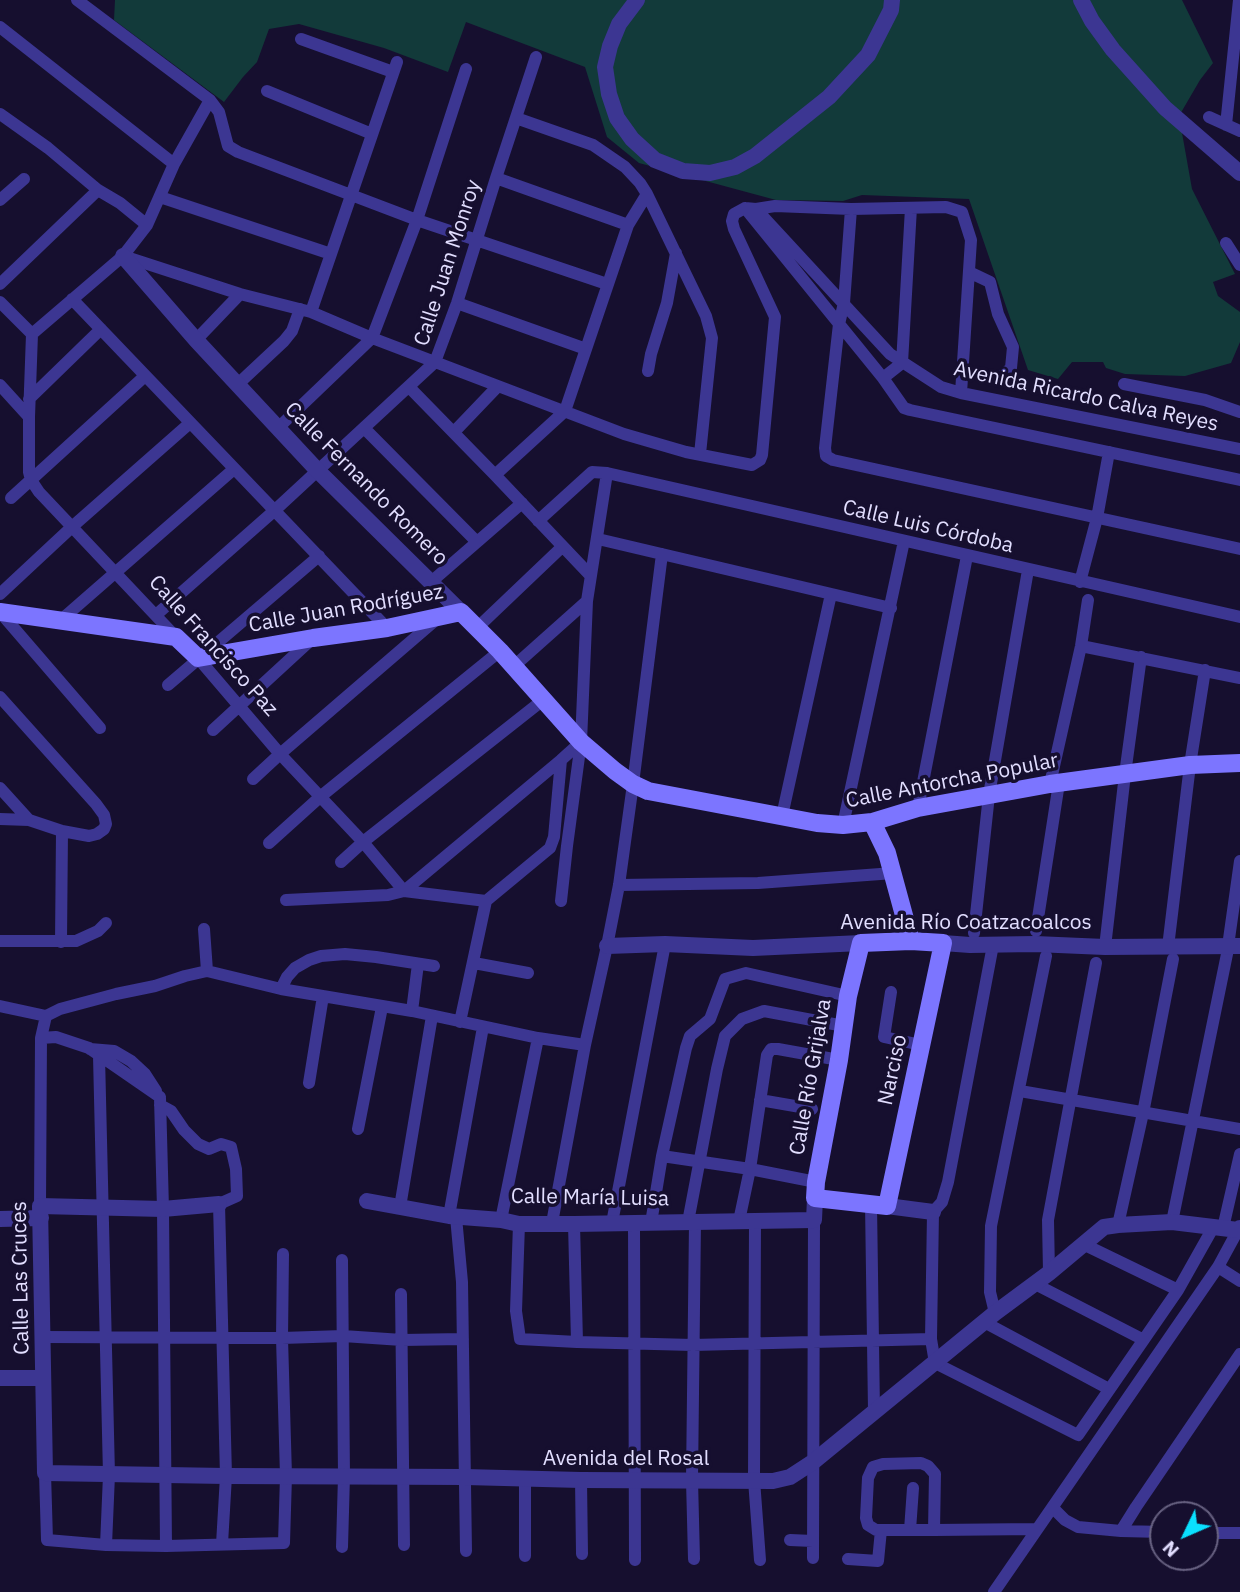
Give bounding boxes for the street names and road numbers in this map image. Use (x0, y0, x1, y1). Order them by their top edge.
street label: Calle Juan Monroy (409, 177, 487, 349)
street label: Avenida Ricardo Calva Reyes (951, 357, 1221, 437)
street label: Calle Fernando Romero (279, 397, 453, 571)
street label: Calle Luis Córdoba (840, 495, 1016, 559)
street label: Calle Francisco Paz (143, 570, 283, 722)
street label: Calle Juan Rodríguez (247, 579, 445, 639)
street label: Calle Antorcha Popular (844, 748, 1060, 814)
street label: Avenida Río Coatzacoalcos (840, 910, 1092, 936)
street label: Calle Río Grijalva (785, 997, 837, 1157)
street label: Narciso (873, 1032, 913, 1108)
street label: Calle María Luisa (511, 1184, 669, 1212)
street label: Calle Las Cruces (7, 1201, 35, 1355)
street label: Avenida del Rosal (543, 1446, 709, 1472)

